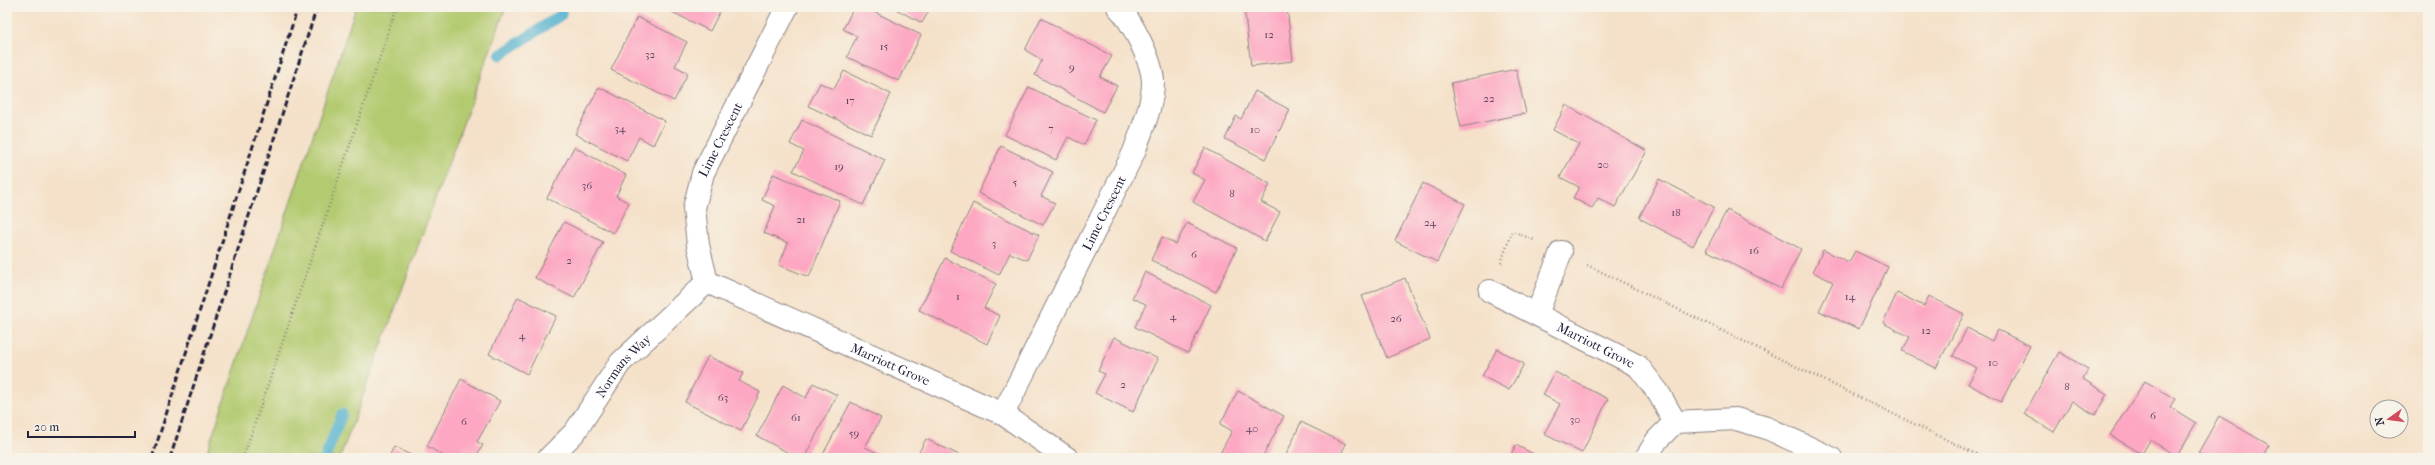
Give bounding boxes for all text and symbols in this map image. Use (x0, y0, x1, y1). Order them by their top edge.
house number: 12 (1264, 28, 1274, 41)
house number: 15 (880, 40, 889, 53)
house number: 32 (645, 48, 655, 61)
house number: 9 (1069, 61, 1075, 74)
house number: 22 (1483, 92, 1495, 105)
house number: 17 (845, 94, 855, 107)
street label: Lime Crescent (695, 99, 745, 179)
house number: 34 (614, 122, 626, 135)
house number: 7 (1048, 122, 1054, 135)
house number: 10 (1250, 123, 1260, 136)
house number: 20 (1597, 158, 1609, 171)
house number: 19 (834, 160, 844, 173)
street label: Lime Crescent (1079, 173, 1129, 252)
house number: 5 (1013, 176, 1018, 189)
house number: 36 (582, 179, 592, 192)
house number: 8 (1229, 187, 1235, 200)
house number: 18 (1671, 206, 1681, 219)
house number: 21 (796, 213, 806, 226)
house number: 24 (1424, 216, 1437, 229)
house number: 3 (992, 237, 996, 250)
house number: 16 (1749, 244, 1759, 257)
house number: 6 (1191, 248, 1197, 261)
house number: 2 (566, 254, 572, 267)
house number: 1 (956, 290, 960, 303)
house number: 14 (1845, 290, 1856, 303)
house number: 4 (1170, 310, 1177, 323)
house number: 26 (1390, 312, 1402, 325)
street label: Marriott Grove (1555, 319, 1638, 371)
house number: 12 (1921, 324, 1931, 337)
house number: 4 (519, 329, 526, 342)
street label: Normans Way (592, 330, 654, 400)
street label: Marriott Grove (849, 340, 933, 388)
house number: 10 (1988, 356, 1998, 369)
house number: 2 (1120, 378, 1126, 391)
house number: 8 (2064, 380, 2070, 393)
house number: 63 (718, 391, 728, 404)
north arrow (2369, 399, 2409, 439)
house number: 6 (2150, 409, 2156, 422)
house number: 61 (791, 411, 801, 424)
scale bar (28, 413, 135, 439)
house number: 30 (1570, 413, 1580, 426)
house number: 6 (461, 415, 467, 428)
text: N (2372, 415, 2387, 427)
text: 20 m (34, 420, 59, 434)
house number: 40 (1246, 422, 1258, 435)
house number: 59 (849, 427, 859, 440)

